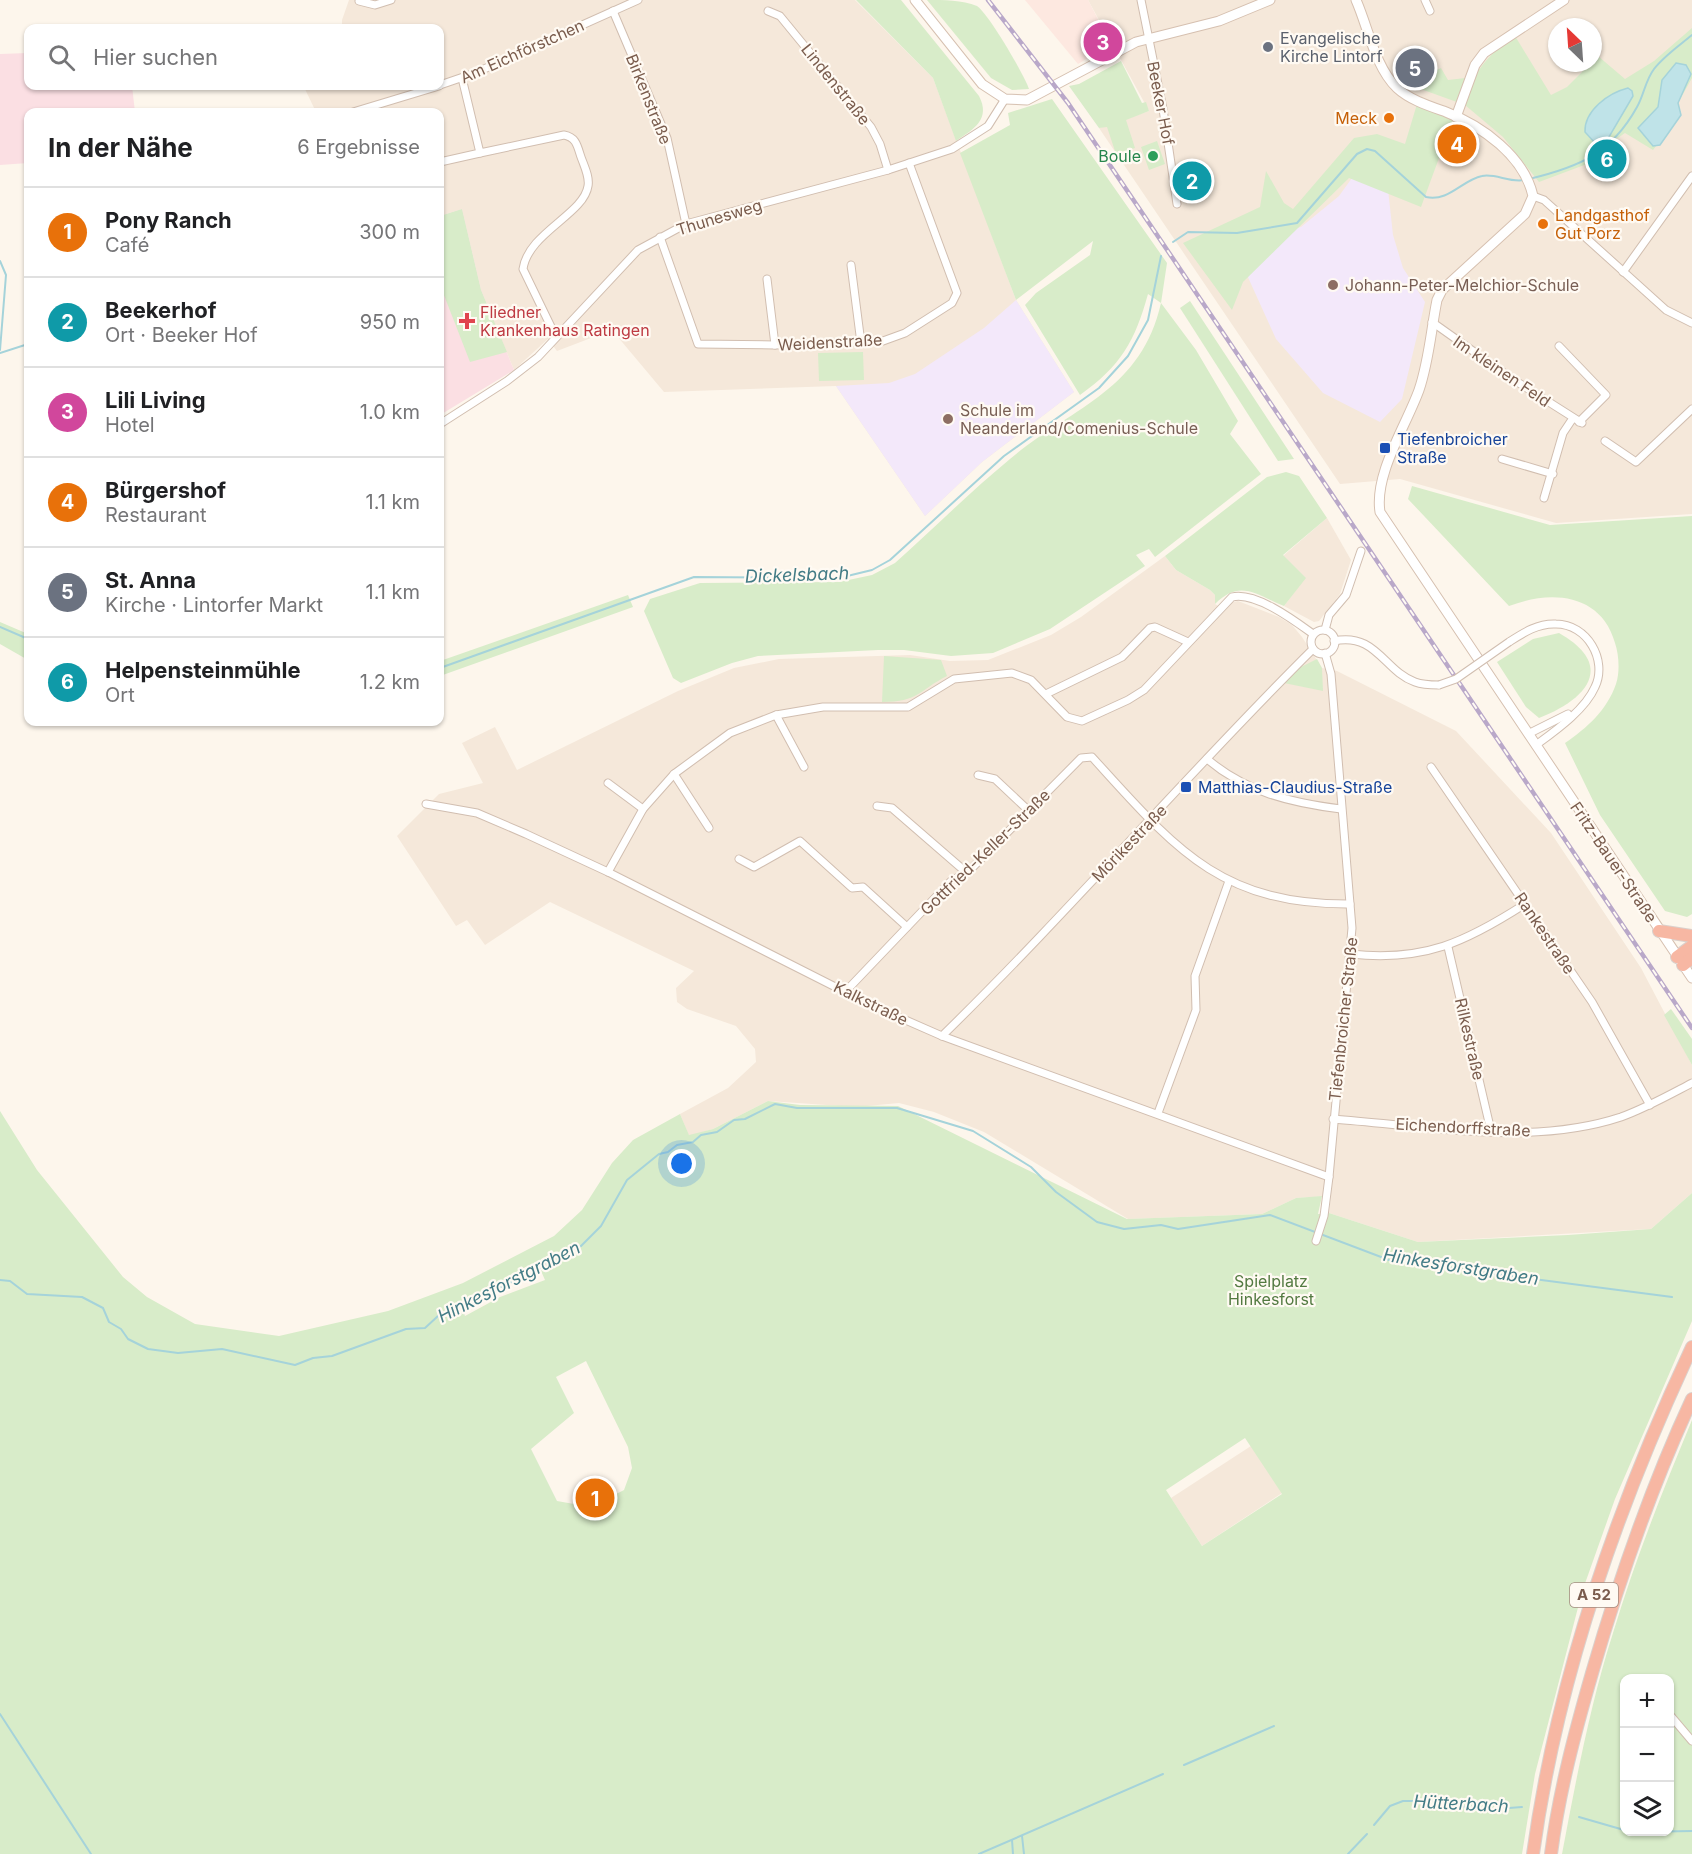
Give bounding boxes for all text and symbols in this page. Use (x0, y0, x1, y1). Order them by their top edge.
street label: Am Eichförstchen (457, 15, 587, 87)
north arrow (1548, 18, 1602, 72)
pin: 3 (1084, 20, 1122, 64)
search box (24, 24, 444, 90)
place label: Evangelische Kirche Lintorf (1280, 28, 1382, 66)
street label: Lindenstraße (797, 39, 875, 129)
marker: Evangelische Kirche Lintorf (1261, 40, 1275, 54)
icon: search (45, 41, 78, 74)
text: Hier suchen (93, 44, 218, 70)
pin: 5 (1396, 46, 1434, 90)
street label: Birkenstraße (622, 51, 676, 147)
street label: Beeker Hof (1143, 59, 1179, 147)
place label: Meck (1335, 108, 1377, 128)
marker: Meck (1382, 111, 1396, 125)
pin: 4 (1438, 122, 1476, 166)
text: In der Nähe (48, 132, 193, 163)
text: 6 Ergebnisse (297, 135, 420, 159)
pin: 6 (1588, 136, 1626, 182)
place label: Boule (1098, 146, 1141, 166)
marker: Boule (1146, 149, 1160, 163)
pin: 2 (1172, 158, 1212, 204)
street label: Thunesweg (674, 195, 764, 239)
place label: Landgasthof Gut Porz (1555, 205, 1650, 243)
text: Pony Ranch (105, 207, 232, 233)
marker: Landgasthof Gut Porz (1536, 217, 1550, 231)
text: 1 (63, 220, 72, 244)
text: 300 m (359, 220, 420, 244)
text: Café (105, 233, 149, 257)
place label: Johann-Peter-Melchior-Schule (1345, 275, 1579, 295)
marker: Johann-Peter-Melchior-Schule (1326, 278, 1340, 292)
text: Beekerhof (105, 297, 216, 323)
place label: Fliedner Krankenhaus Ratingen (480, 302, 650, 340)
text: 2 (61, 310, 74, 334)
text: 950 m (360, 310, 420, 334)
marker: Fliedner Krankenhaus Ratingen (458, 312, 476, 330)
text: Ort · Beeker Hof (105, 323, 258, 347)
street label: Weidenstraße (777, 329, 883, 355)
street label: Im kleinen Feld (1449, 331, 1555, 411)
text: Lili Living (105, 387, 206, 413)
text: 3 (61, 400, 74, 424)
text: 1.0 km (360, 400, 420, 424)
place label: Schule im Neanderland/Comenius-Schule (960, 400, 1198, 438)
marker: Schule im Neanderland/Comenius-Schule (941, 412, 955, 426)
text: Hotel (105, 413, 155, 437)
place label: Tiefenbroicher Straße (1397, 429, 1508, 467)
marker: Tiefenbroicher Straße (1378, 441, 1392, 455)
text: Bürgershof (105, 477, 226, 503)
text: 4 (61, 490, 74, 514)
text: 1.1 km (366, 490, 420, 514)
text: Restaurant (105, 503, 207, 527)
water label: Dickelsbach (744, 562, 849, 587)
text: St. Anna (105, 567, 196, 593)
text: 5 (61, 580, 74, 604)
text: 1.1 km (366, 580, 420, 604)
text: Kirche · Lintorfer Markt (105, 593, 323, 617)
text: Helpensteinmühle (105, 657, 301, 683)
text: 6 (61, 670, 74, 694)
text: 1.2 km (360, 670, 420, 694)
text: Ort (105, 683, 135, 707)
place label: Matthias-Claudius-Straße (1198, 777, 1392, 797)
marker: Matthias-Claudius-Straße (1179, 780, 1193, 794)
street label: Gottfried-Keller-Straße (916, 785, 1054, 919)
street label: Fritz-Bauer-Straße (1566, 798, 1662, 926)
street label: Mörikestraße (1087, 800, 1171, 886)
street label: Rankestraße (1510, 888, 1580, 978)
street label: Tiefenbroicher Straße (1324, 936, 1362, 1102)
street label: Kalkstraße (831, 976, 911, 1030)
street label: Rilkestraße (1451, 996, 1489, 1082)
street label: Eichendorffstraße (1395, 1113, 1531, 1141)
your location (667, 1149, 696, 1178)
water label: Hinkesforstgraben (434, 1236, 584, 1327)
water label: Hinkesforstgraben (1382, 1244, 1540, 1289)
park label: Spielplatz Hinkesforst (1228, 1271, 1314, 1309)
pin: 1 (576, 1476, 614, 1520)
road number: A 52 (1570, 1583, 1618, 1607)
map controls (1620, 1674, 1674, 1836)
button: + (1620, 1674, 1674, 1728)
button: − (1620, 1728, 1674, 1782)
button: layers (1620, 1782, 1674, 1836)
water label: Hütterbach (1413, 1791, 1509, 1816)

